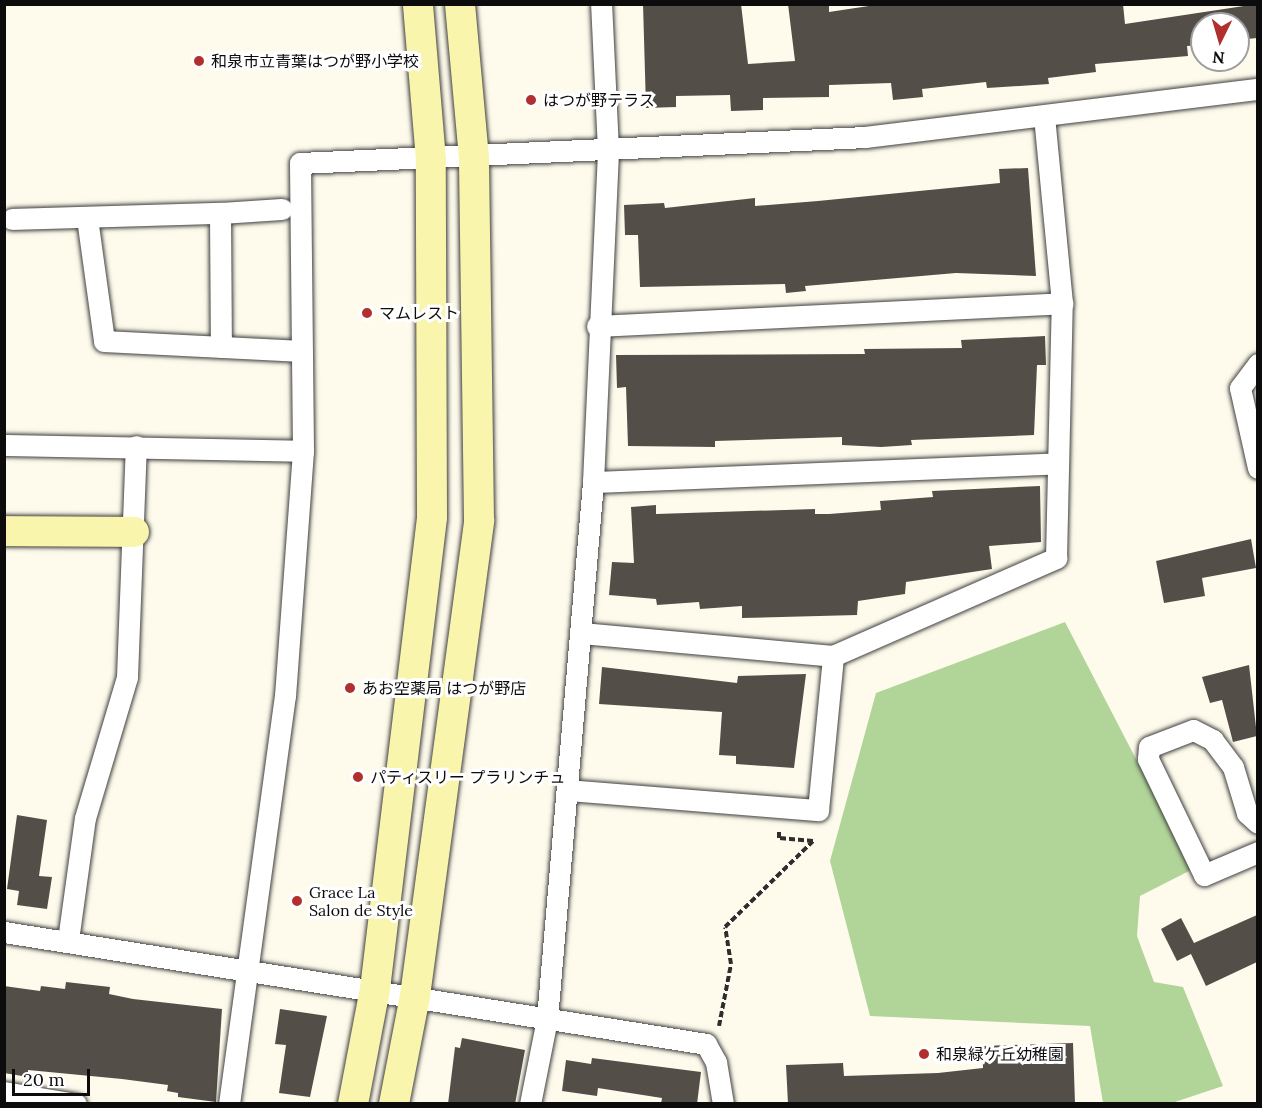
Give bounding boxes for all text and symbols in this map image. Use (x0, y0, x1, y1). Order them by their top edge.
north arrow (1190, 12, 1250, 72)
text: N (1212, 47, 1226, 68)
place label: 和泉市立青葉はつが野小学校 (211, 51, 419, 71)
marker: 和泉市立青葉はつが野小学校 (192, 54, 206, 68)
place label: はつが野テラス (543, 90, 655, 110)
marker: はつが野テラス (524, 93, 538, 107)
place label: マムレスト (379, 303, 459, 323)
marker: マムレスト (360, 306, 374, 320)
place label: あお空薬局 はつが野店 (362, 678, 526, 698)
marker: あお空薬局 はつが野店 (343, 681, 357, 695)
place label: パティスリー プラリンチュ (370, 767, 566, 787)
marker: パティスリー プラリンチュ (351, 770, 365, 784)
place label: Grace La Salon de Style (309, 882, 413, 920)
marker: Grace La Salon de Style (290, 894, 304, 908)
place label: 和泉緑ケ丘幼稚園 (936, 1044, 1064, 1064)
marker: 和泉緑ケ丘幼稚園 (917, 1047, 931, 1061)
scale bar (15, 1057, 93, 1095)
text: 20 m (23, 1068, 65, 1091)

